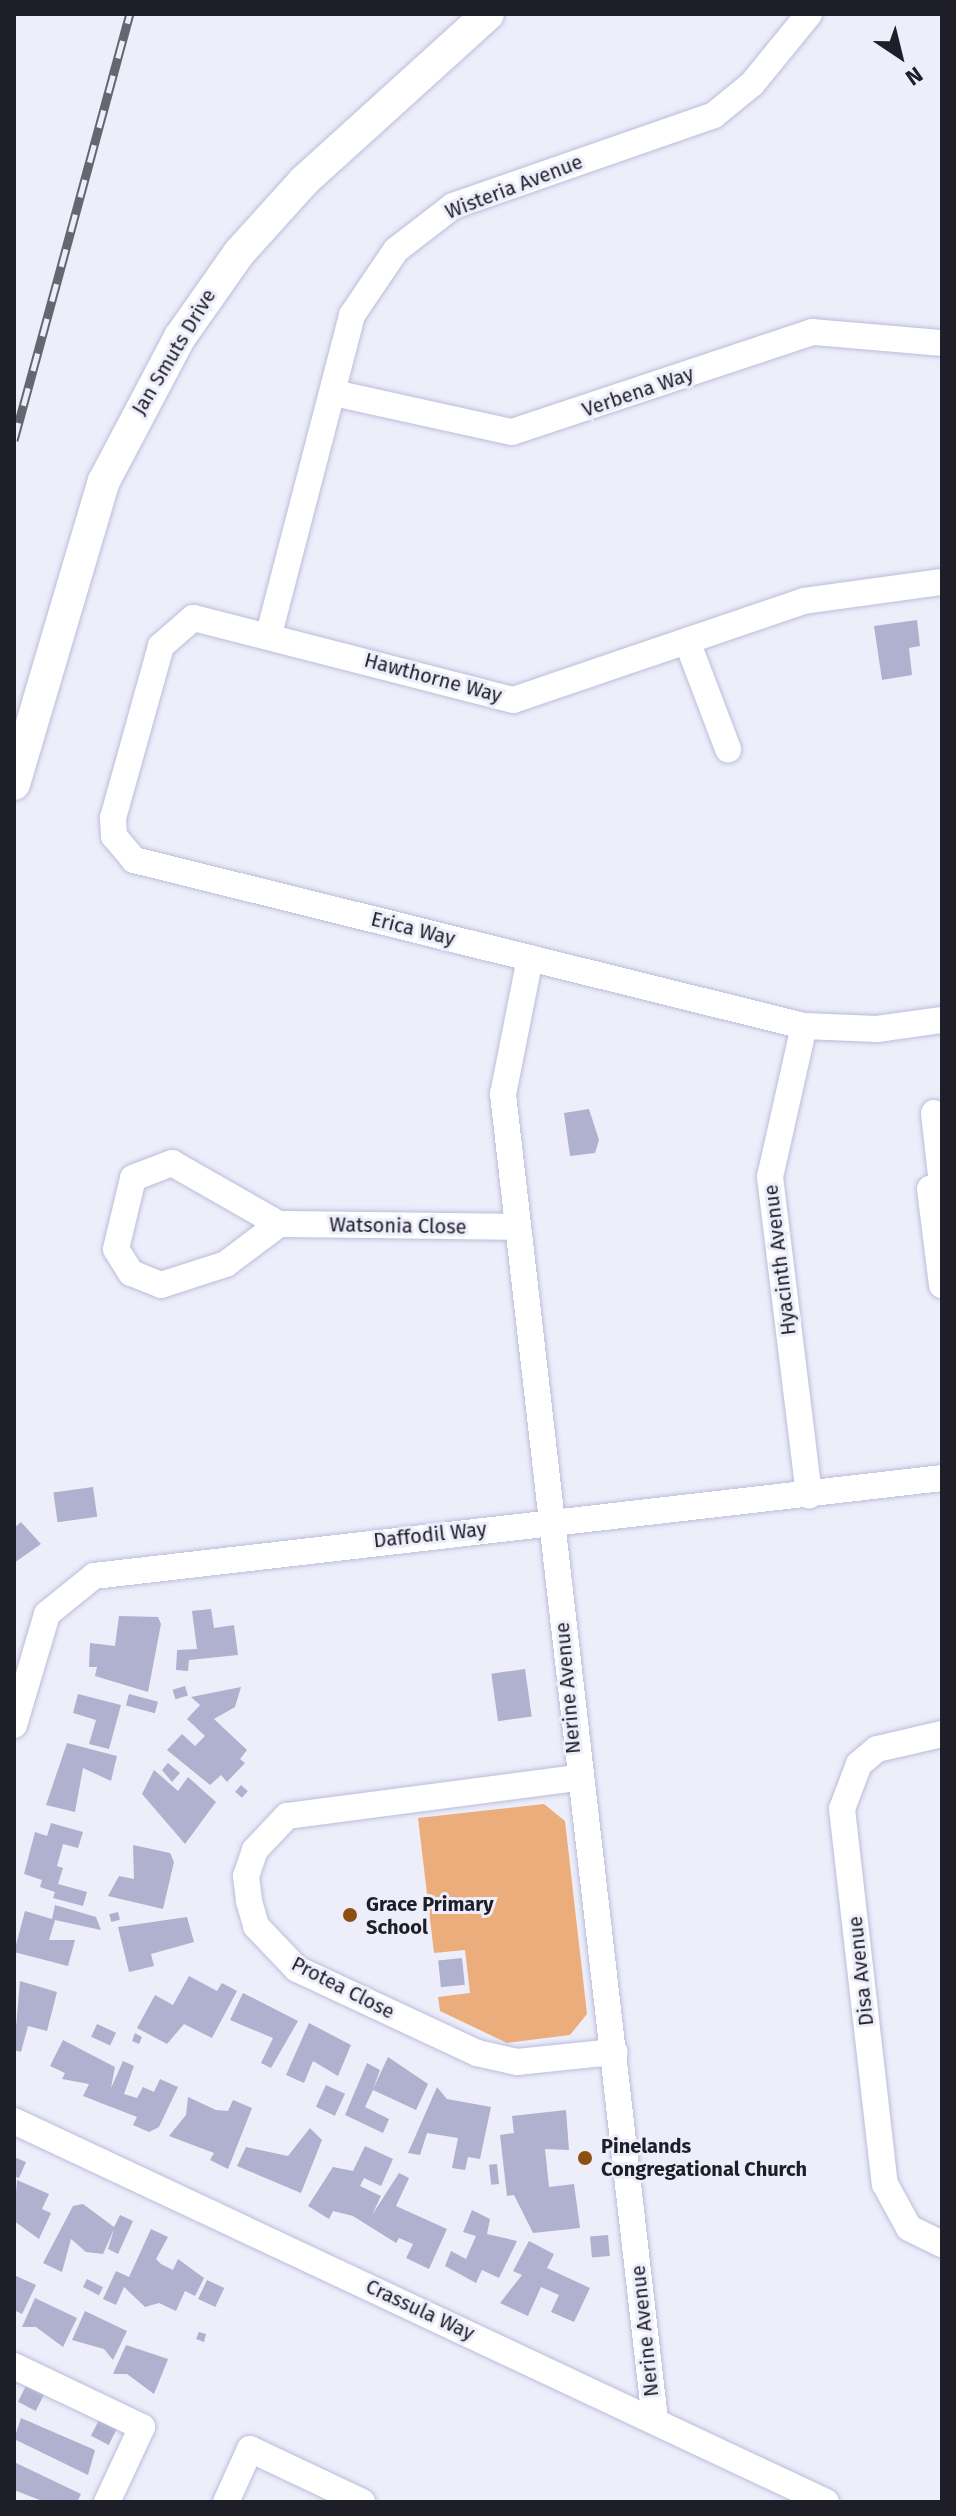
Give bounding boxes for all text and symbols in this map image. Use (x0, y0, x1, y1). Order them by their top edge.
north arrow (860, 16, 940, 96)
text: N (900, 61, 928, 91)
street label: Wisteria Avenue (442, 150, 586, 224)
street label: Jan Smuts Drive (127, 285, 221, 419)
street label: Verbena Way (579, 362, 697, 422)
street label: Hawthorne Way (362, 648, 504, 708)
street label: Erica Way (369, 907, 457, 951)
street label: Hyacinth Avenue (759, 1183, 801, 1337)
street label: Watsonia Close (329, 1213, 467, 1239)
street label: Daffodil Way (372, 1517, 488, 1553)
street label: Nerine Avenue (550, 1621, 586, 1755)
place label: Grace Primary School (366, 1892, 494, 1939)
marker: Grace Primary School (341, 1906, 359, 1924)
street label: Disa Avenue (843, 1915, 879, 2027)
street label: Protea Close (287, 1952, 399, 2024)
place label: Pinelands Congregational Church (601, 2134, 807, 2181)
marker: Pinelands Congregational Church (576, 2149, 594, 2167)
street label: Nerine Avenue (626, 2264, 664, 2398)
street label: Crassula Way (362, 2274, 478, 2346)

